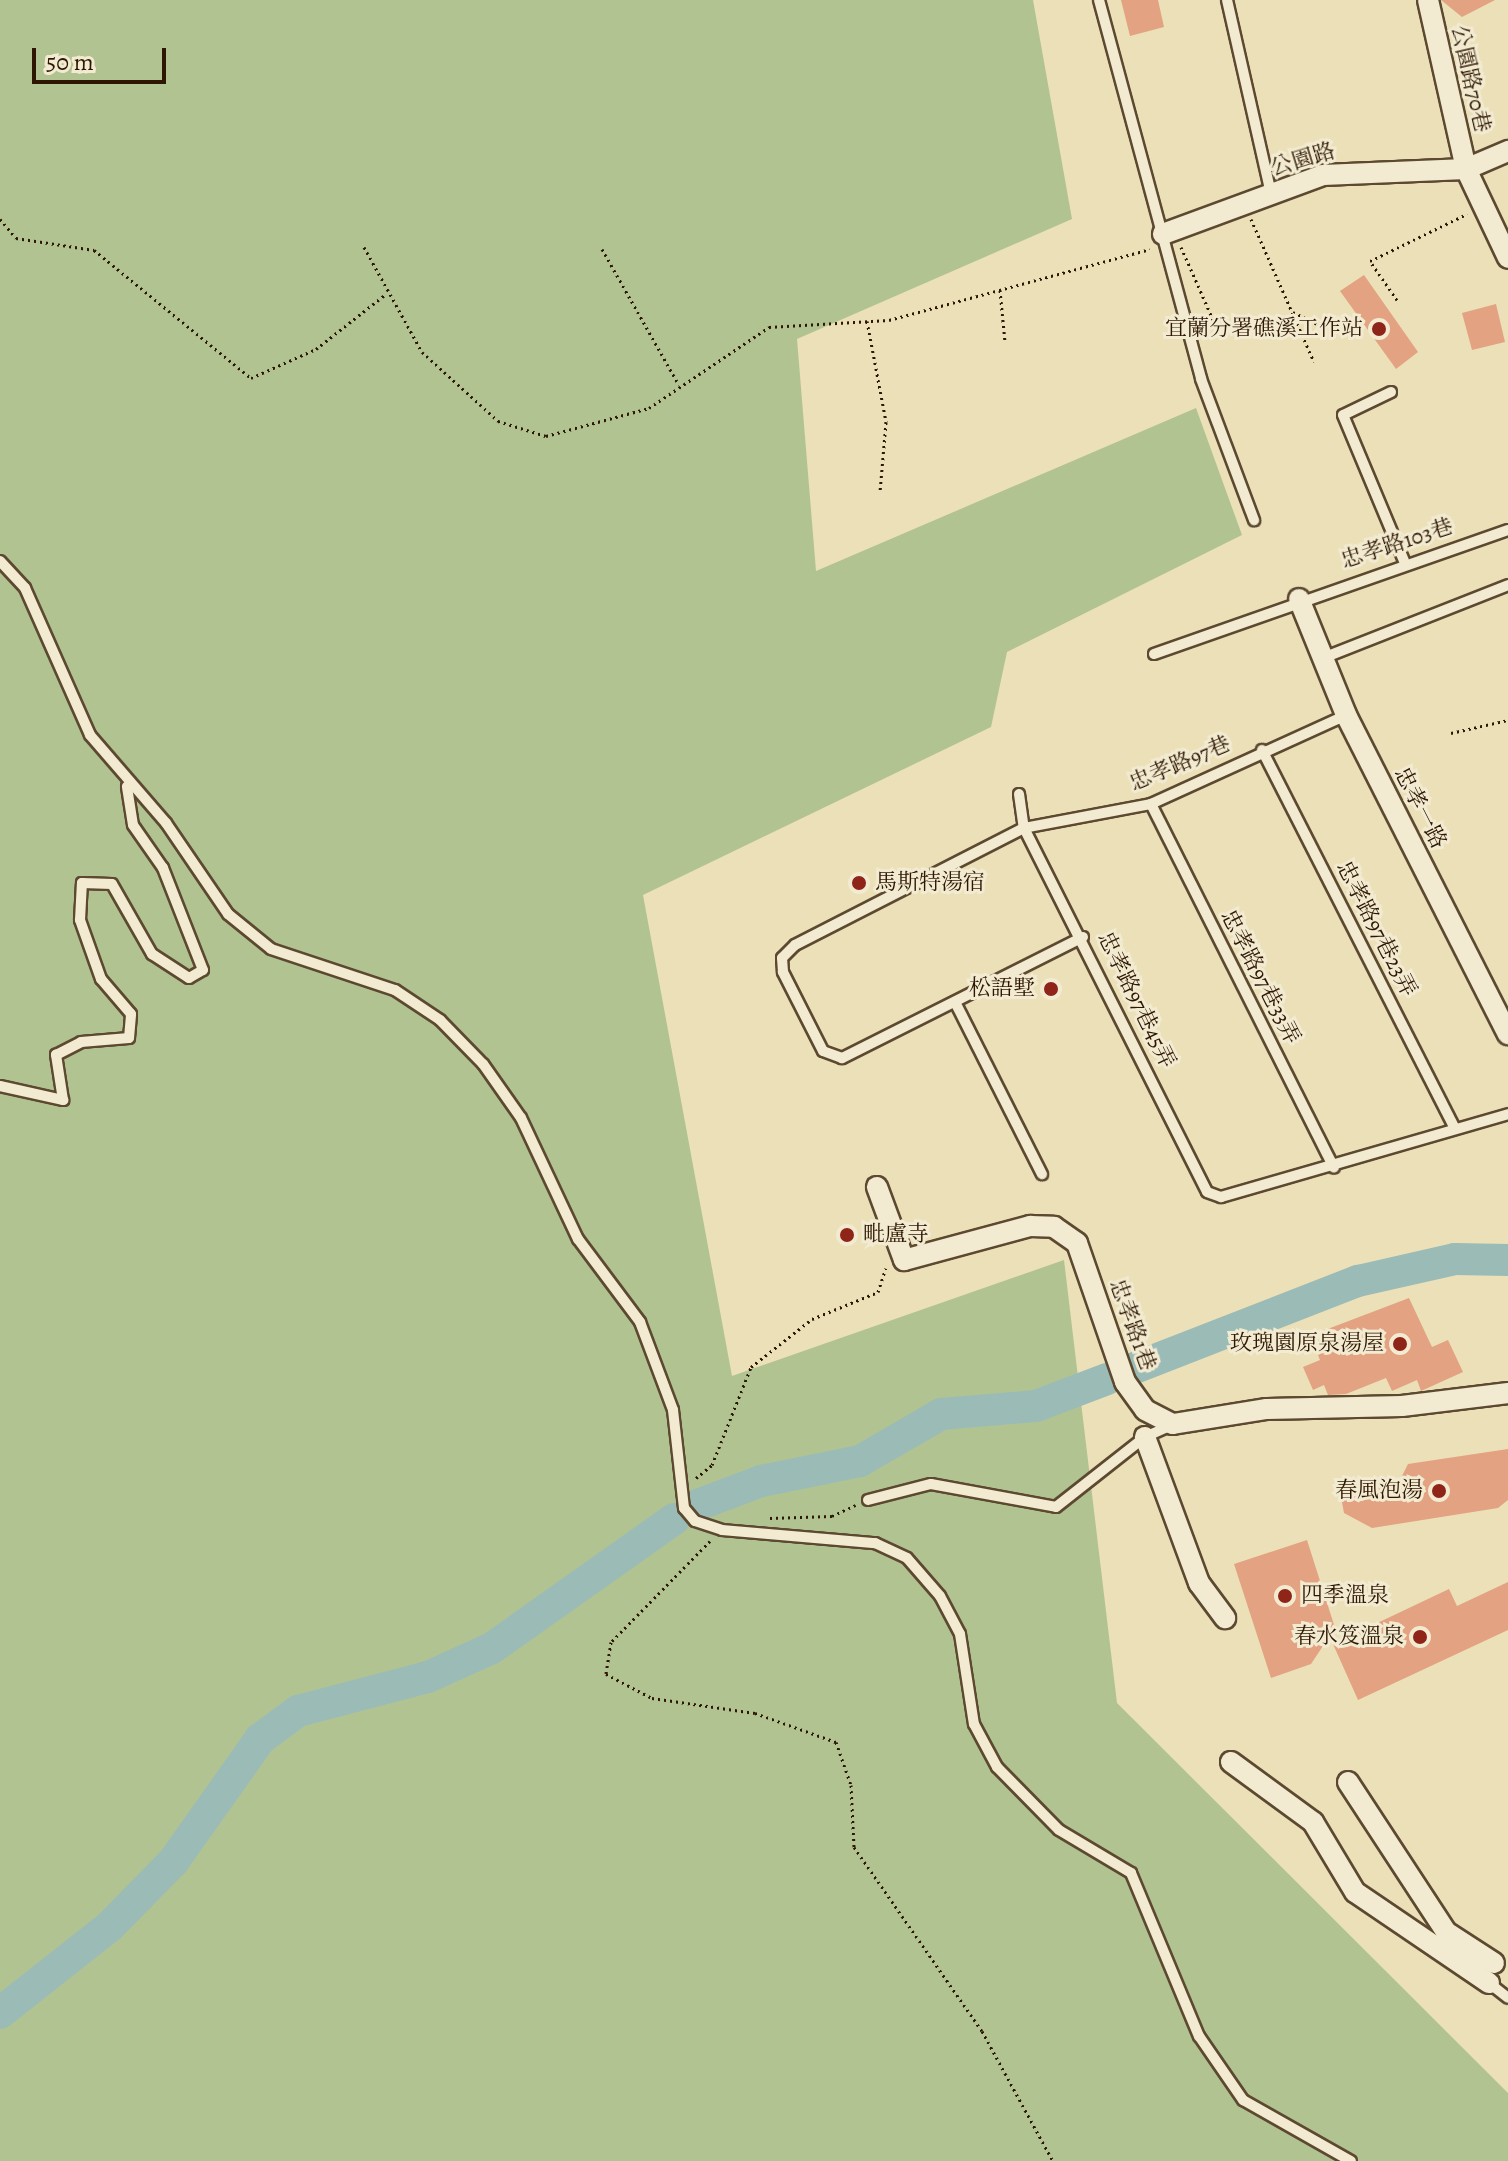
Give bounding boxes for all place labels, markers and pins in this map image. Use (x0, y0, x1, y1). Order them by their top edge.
place label: 宜蘭分署礁溪工作站 (1165, 316, 1363, 342)
marker: 宜蘭分署礁溪工作站 (1370, 320, 1388, 338)
place label: 馬斯特湯宿 (875, 870, 985, 896)
marker: 馬斯特湯宿 (850, 874, 868, 892)
place label: 松語墅 (969, 976, 1035, 1002)
marker: 松語墅 (1042, 980, 1060, 998)
place label: 毗盧寺 (863, 1222, 929, 1248)
marker: 毗盧寺 (838, 1226, 856, 1244)
place label: 玫瑰園原泉湯屋 (1230, 1331, 1384, 1357)
marker: 玫瑰園原泉湯屋 (1391, 1335, 1409, 1353)
place label: 春風泡湯 (1335, 1478, 1423, 1504)
marker: 春風泡湯 (1430, 1482, 1448, 1500)
place label: 四季溫泉 (1301, 1583, 1389, 1609)
marker: 四季溫泉 (1276, 1587, 1294, 1605)
place label: 春水笈溫泉 (1294, 1624, 1404, 1650)
marker: 春水笈溫泉 (1411, 1628, 1429, 1646)

